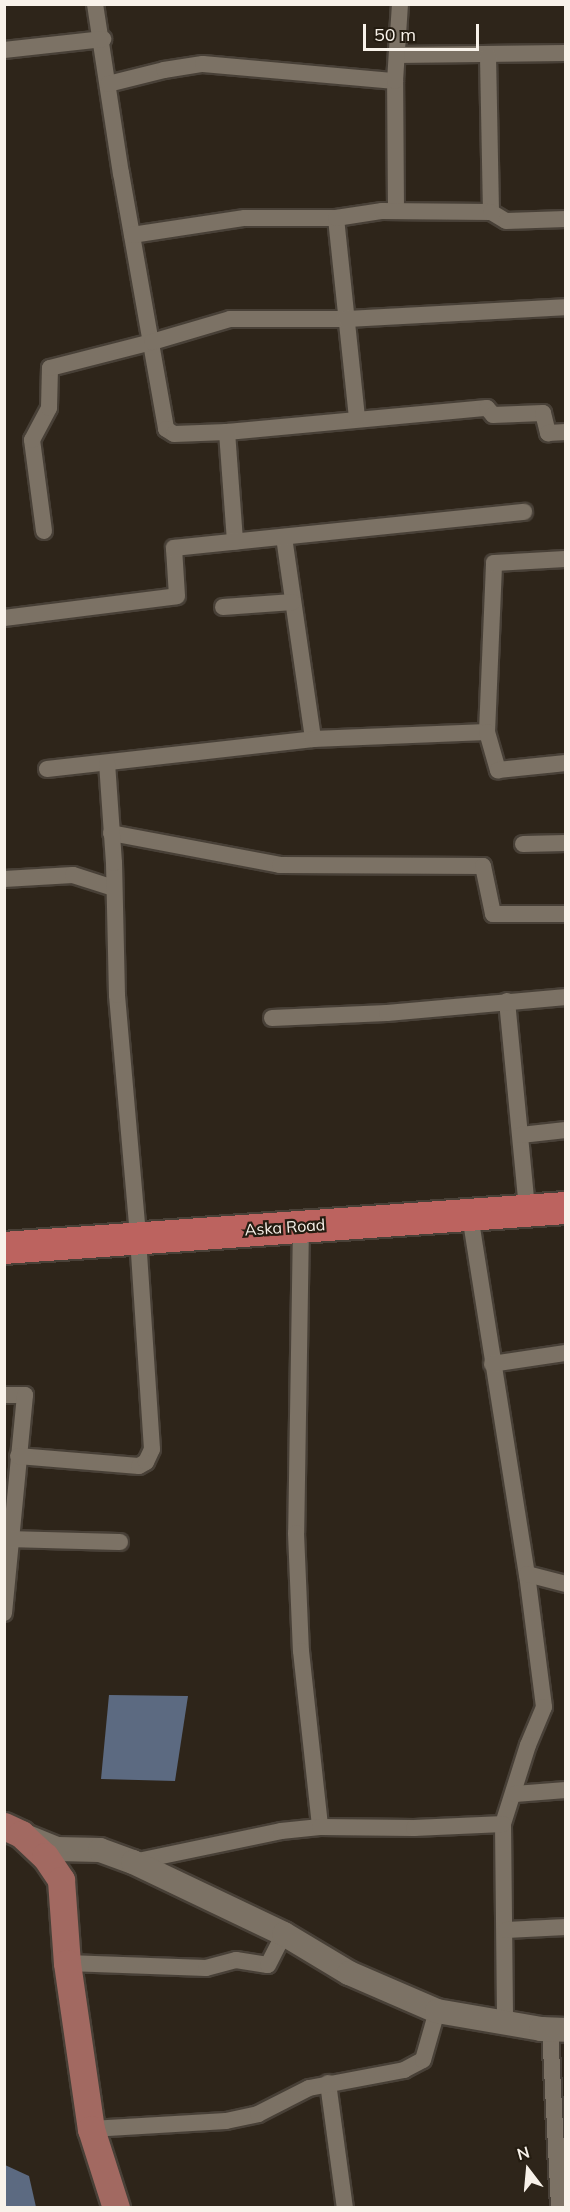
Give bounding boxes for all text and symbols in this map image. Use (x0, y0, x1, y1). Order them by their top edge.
scale bar (366, 12, 482, 50)
text: 50 m (374, 23, 416, 46)
street label: Aska Road (244, 1215, 326, 1239)
north arrow (498, 2140, 558, 2200)
text: N (514, 2141, 532, 2164)

